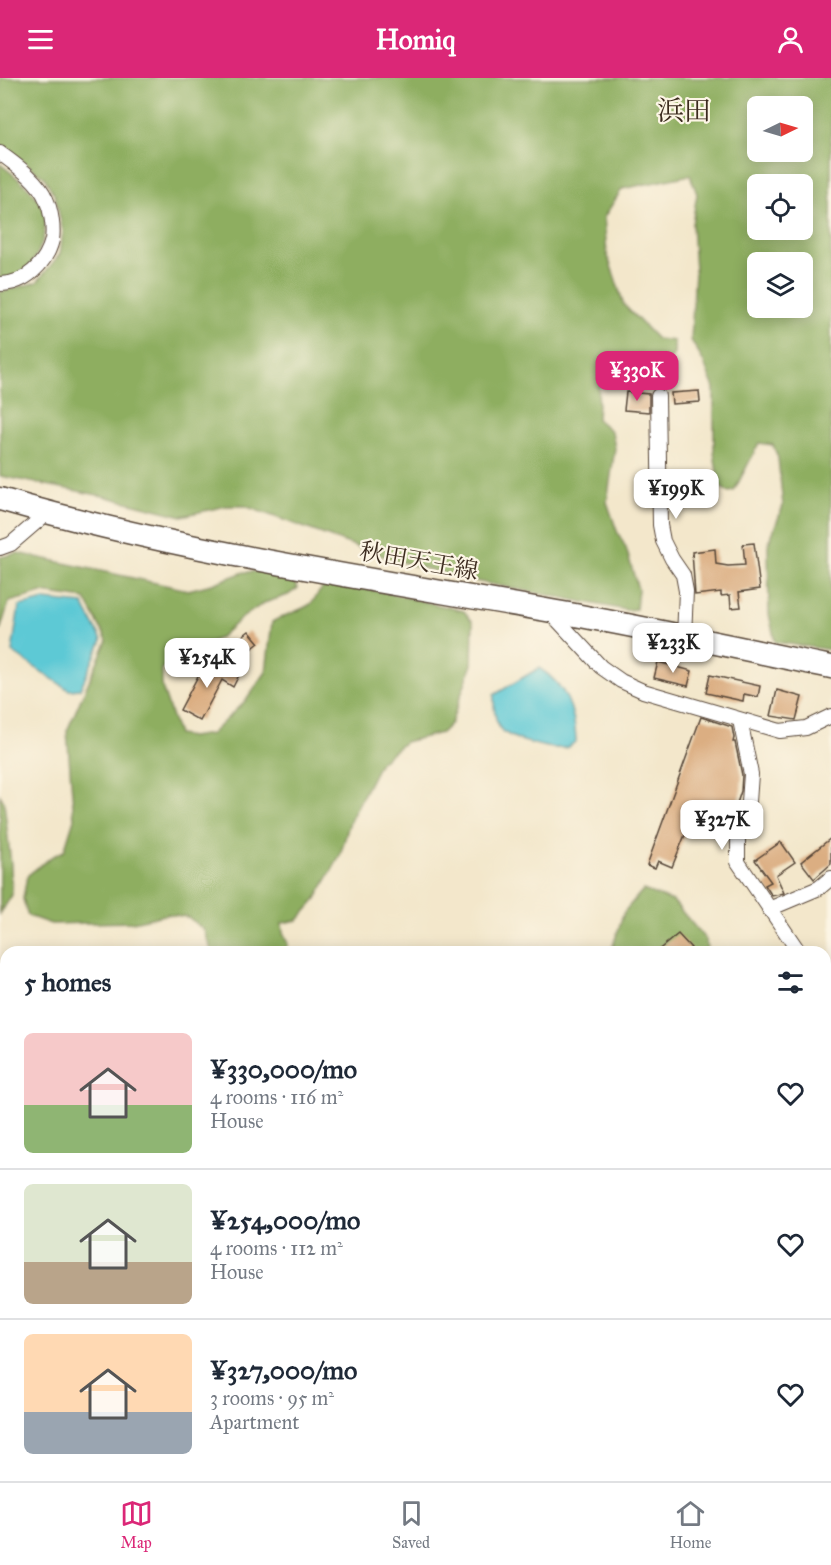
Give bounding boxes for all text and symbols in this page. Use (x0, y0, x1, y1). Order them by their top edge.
icon: menu (24, 23, 57, 56)
text: Homiq (376, 23, 455, 56)
icon: person (774, 23, 807, 56)
district label: 浜田 (657, 94, 711, 127)
north arrow (747, 96, 813, 162)
map controls (747, 96, 813, 318)
button: locate (747, 174, 813, 240)
button: layers (747, 252, 813, 318)
pin: ¥330K (595, 351, 679, 402)
text: ¥330K (610, 358, 664, 382)
pin: ¥199K (634, 469, 718, 520)
text: ¥199K (648, 476, 704, 500)
street label: 秋田天王線 (357, 536, 481, 586)
pin: ¥233K (631, 623, 715, 674)
text: ¥233K (646, 630, 700, 654)
pin: ¥254K (165, 638, 249, 689)
text: ¥254K (179, 645, 235, 669)
pin: ¥327K (680, 800, 764, 851)
text: ¥327K (694, 807, 750, 831)
text: 5 homes (24, 966, 111, 998)
icon: filters (774, 966, 807, 999)
text: ¥330,000/mo (210, 1053, 357, 1085)
icon: home (72, 1057, 144, 1129)
icon: heart (774, 1077, 807, 1110)
text: 4 rooms · 116 m² (210, 1085, 343, 1109)
text: House (210, 1109, 264, 1133)
text: ¥254,000/mo (210, 1204, 360, 1236)
icon: home (72, 1208, 144, 1280)
icon: heart (774, 1228, 807, 1261)
text: 4 rooms · 112 m² (210, 1236, 343, 1260)
text: House (210, 1260, 264, 1284)
text: ¥327,000/mo (210, 1354, 357, 1386)
icon: home (72, 1358, 144, 1430)
icon: heart (774, 1378, 807, 1411)
text: 3 rooms · 95 m² (210, 1386, 334, 1410)
text: Apartment (210, 1410, 299, 1434)
tab: Map (120, 1497, 153, 1552)
tab: Saved (392, 1497, 430, 1552)
tab: Home (669, 1497, 711, 1552)

